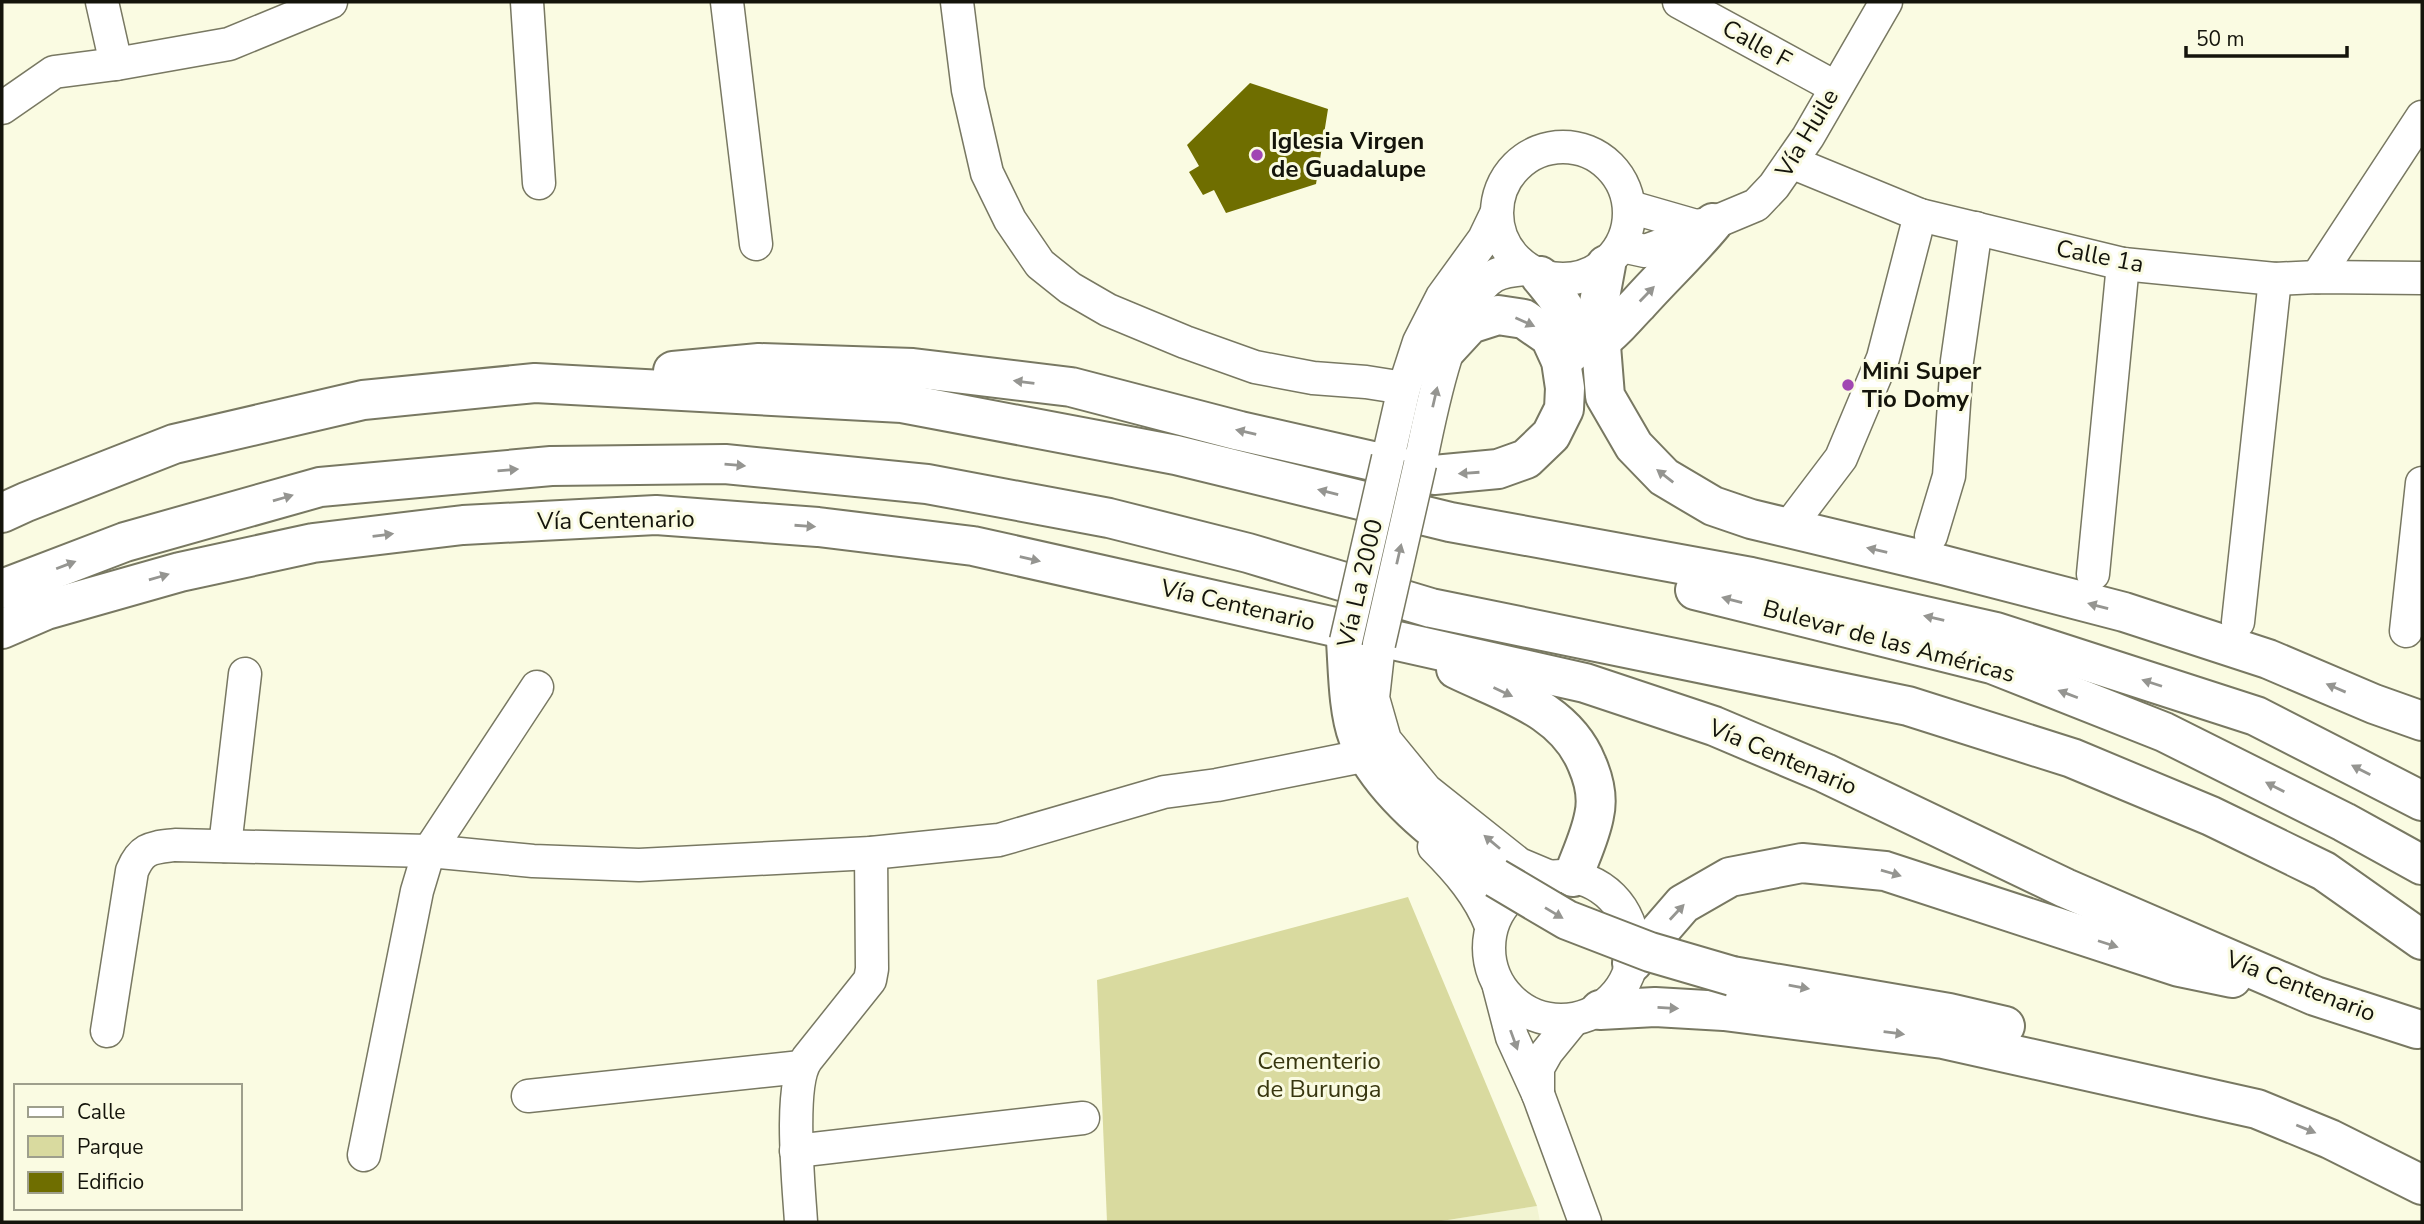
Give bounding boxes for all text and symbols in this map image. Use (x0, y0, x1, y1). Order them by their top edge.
street label: Calle F (1717, 12, 1797, 76)
scale bar (2186, 14, 2347, 58)
text: 50 m (2196, 25, 2245, 53)
street label: Vía Huile (1768, 83, 1846, 184)
place label: Iglesia Virgen de Guadalupe (1271, 125, 1426, 185)
marker: Iglesia Virgen de Guadalupe (1249, 147, 1265, 163)
street label: Calle 1a (2053, 232, 2147, 280)
one-way arrow (1639, 286, 1655, 303)
one-way arrow (1515, 317, 1536, 328)
place label: Mini Super Tio Domy (1862, 355, 1982, 415)
one-way arrow (1013, 376, 1035, 387)
marker: Mini Super Tio Domy (1840, 377, 1856, 393)
one-way arrow (1430, 386, 1441, 408)
one-way arrow (1235, 426, 1257, 437)
one-way arrow (724, 460, 746, 471)
one-way arrow (497, 464, 519, 475)
one-way arrow (1457, 467, 1479, 478)
one-way arrow (1656, 468, 1674, 483)
one-way arrow (1317, 486, 1339, 497)
one-way arrow (272, 492, 294, 503)
street label: Vía Centenario (536, 503, 695, 537)
street label: Vía La 2000 (1330, 516, 1390, 651)
one-way arrow (794, 521, 816, 532)
one-way arrow (372, 529, 394, 540)
one-way arrow (1394, 543, 1405, 565)
one-way arrow (1866, 544, 1888, 555)
one-way arrow (1019, 553, 1041, 564)
one-way arrow (55, 559, 76, 570)
street label: Vía Centenario (1157, 571, 1318, 638)
one-way arrow (149, 572, 170, 582)
street label: Bulevar de las Américas (1759, 592, 2019, 690)
one-way arrow (1721, 594, 1743, 605)
one-way arrow (2087, 600, 2108, 610)
one-way arrow (1923, 612, 1945, 623)
one-way arrow (2141, 677, 2162, 687)
one-way arrow (2325, 682, 2346, 693)
one-way arrow (1493, 686, 1513, 698)
one-way arrow (2058, 688, 2079, 699)
street label: Vía Centenario (1703, 711, 1862, 803)
one-way arrow (2351, 764, 2371, 775)
one-way arrow (2265, 782, 2285, 794)
one-way arrow (1484, 835, 1501, 850)
one-way arrow (1881, 869, 1902, 879)
one-way arrow (1669, 903, 1685, 920)
one-way arrow (1545, 907, 1564, 919)
one-way arrow (2097, 939, 2118, 950)
street label: Vía Centenario (2221, 942, 2380, 1029)
one-way arrow (1788, 981, 1810, 992)
one-way arrow (1658, 1003, 1680, 1014)
one-way arrow (1883, 1028, 1905, 1039)
one-way arrow (1509, 1030, 1520, 1051)
park label: Cementerio de Burunga (1256, 1045, 1382, 1105)
legend (14, 1084, 242, 1210)
text: Calle (77, 1098, 125, 1126)
one-way arrow (2296, 1123, 2316, 1135)
text: Parque (77, 1133, 144, 1161)
text: Edificio (77, 1168, 144, 1196)

